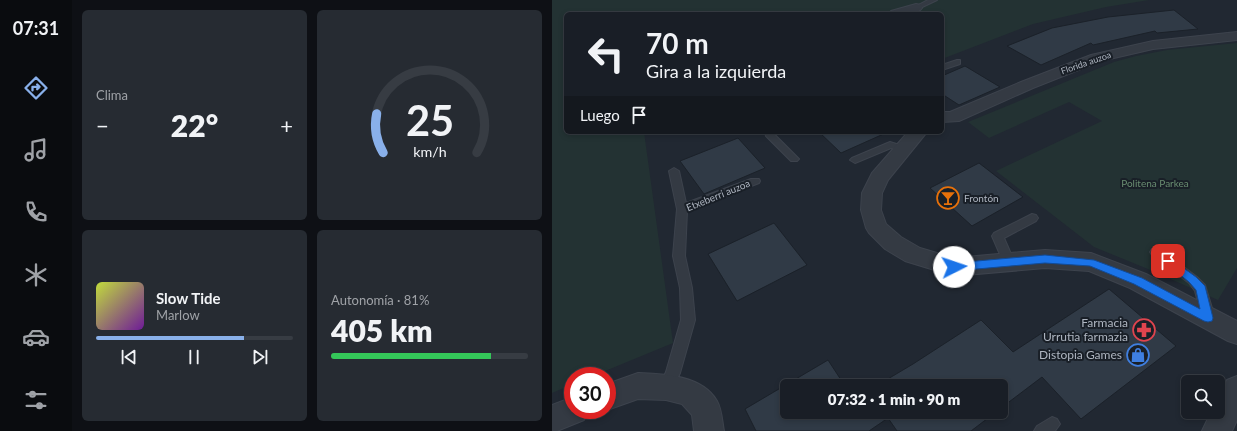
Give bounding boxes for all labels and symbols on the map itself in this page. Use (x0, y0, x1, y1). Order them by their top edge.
street label: Florida auzoa (1059, 49, 1112, 76)
street label: Etxeberri auzoa (684, 177, 752, 213)
park label: Politena Parkea (1121, 177, 1189, 189)
bar icon: Frontón (935, 185, 961, 211)
place label: Frontón (964, 192, 999, 204)
pin (1151, 244, 1185, 278)
position arrow (933, 246, 975, 288)
place label: Farmacia Urrutia farmazia (1043, 315, 1128, 344)
pharmacy icon: Farmacia Urrutia farmazia (1131, 317, 1157, 343)
shop icon: Distopia Games (1125, 342, 1151, 368)
place label: Distopia Games (1039, 347, 1122, 362)
speed limit sign: 30 (564, 367, 616, 419)

